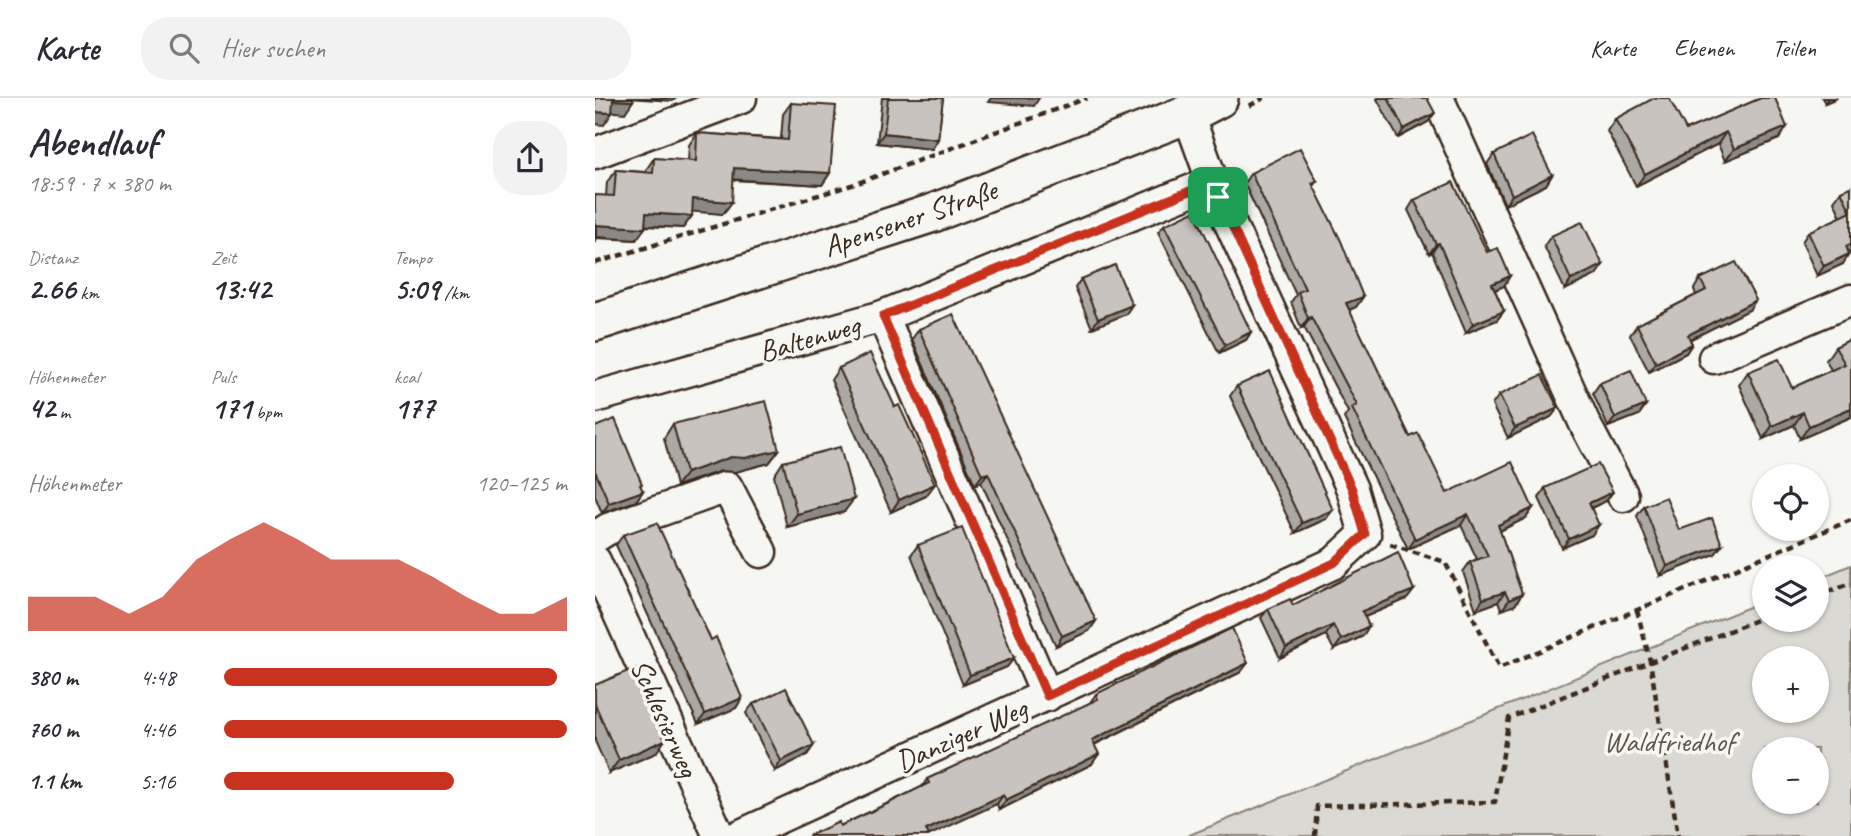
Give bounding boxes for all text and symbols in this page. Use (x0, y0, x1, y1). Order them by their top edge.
search box (141, 17, 631, 80)
text: Karte (35, 27, 99, 69)
icon: search (165, 29, 203, 67)
text: Hier suchen (221, 32, 325, 65)
text: Karte (1590, 33, 1636, 63)
text: Ebenen (1674, 33, 1734, 63)
text: Teilen (1772, 33, 1816, 63)
text: Abendlauf (28, 119, 158, 166)
button: share (493, 121, 567, 195)
pin (1188, 167, 1248, 227)
text: 18:59 · 7 × 380 m (28, 169, 171, 198)
street label: Apensener Straße (818, 170, 1004, 265)
icon: arrive (1199, 178, 1237, 216)
text: Distanz (28, 246, 78, 270)
text: Zeit (211, 246, 236, 270)
text: Tempo (394, 246, 432, 270)
text: 2.66 (28, 270, 76, 308)
text: 13:42 (211, 270, 271, 308)
text: 5:09 (394, 270, 440, 308)
text: km (76, 281, 99, 305)
text: /km (440, 281, 469, 305)
street label: Baltenweg (754, 305, 866, 370)
text: Höhenmeter (28, 365, 105, 389)
text: Puls (211, 365, 236, 389)
text: kcal (394, 365, 419, 389)
text: 42 (28, 389, 55, 427)
text: 171 (211, 389, 251, 427)
text: 177 (394, 389, 434, 427)
text: m (55, 400, 70, 424)
text: bpm (251, 400, 282, 424)
map controls (1752, 464, 1829, 814)
button: locate (1752, 464, 1829, 541)
text: Höhenmeter (28, 469, 121, 498)
text: 120–125 m (476, 469, 567, 498)
button: layers (1752, 555, 1829, 632)
button: + (1752, 646, 1829, 723)
street label: Schlesierweg (622, 653, 708, 784)
text: 380 m (28, 663, 78, 692)
text: 4:48 (140, 663, 176, 692)
street label: Danziger Weg (889, 688, 1035, 781)
text: 760 m (28, 715, 78, 744)
text: 4:46 (140, 715, 176, 744)
park label: Waldfriedhof (1603, 722, 1741, 760)
button: − (1752, 737, 1829, 814)
text: 1.1 km (28, 767, 82, 796)
text: 5:16 (140, 767, 176, 796)

